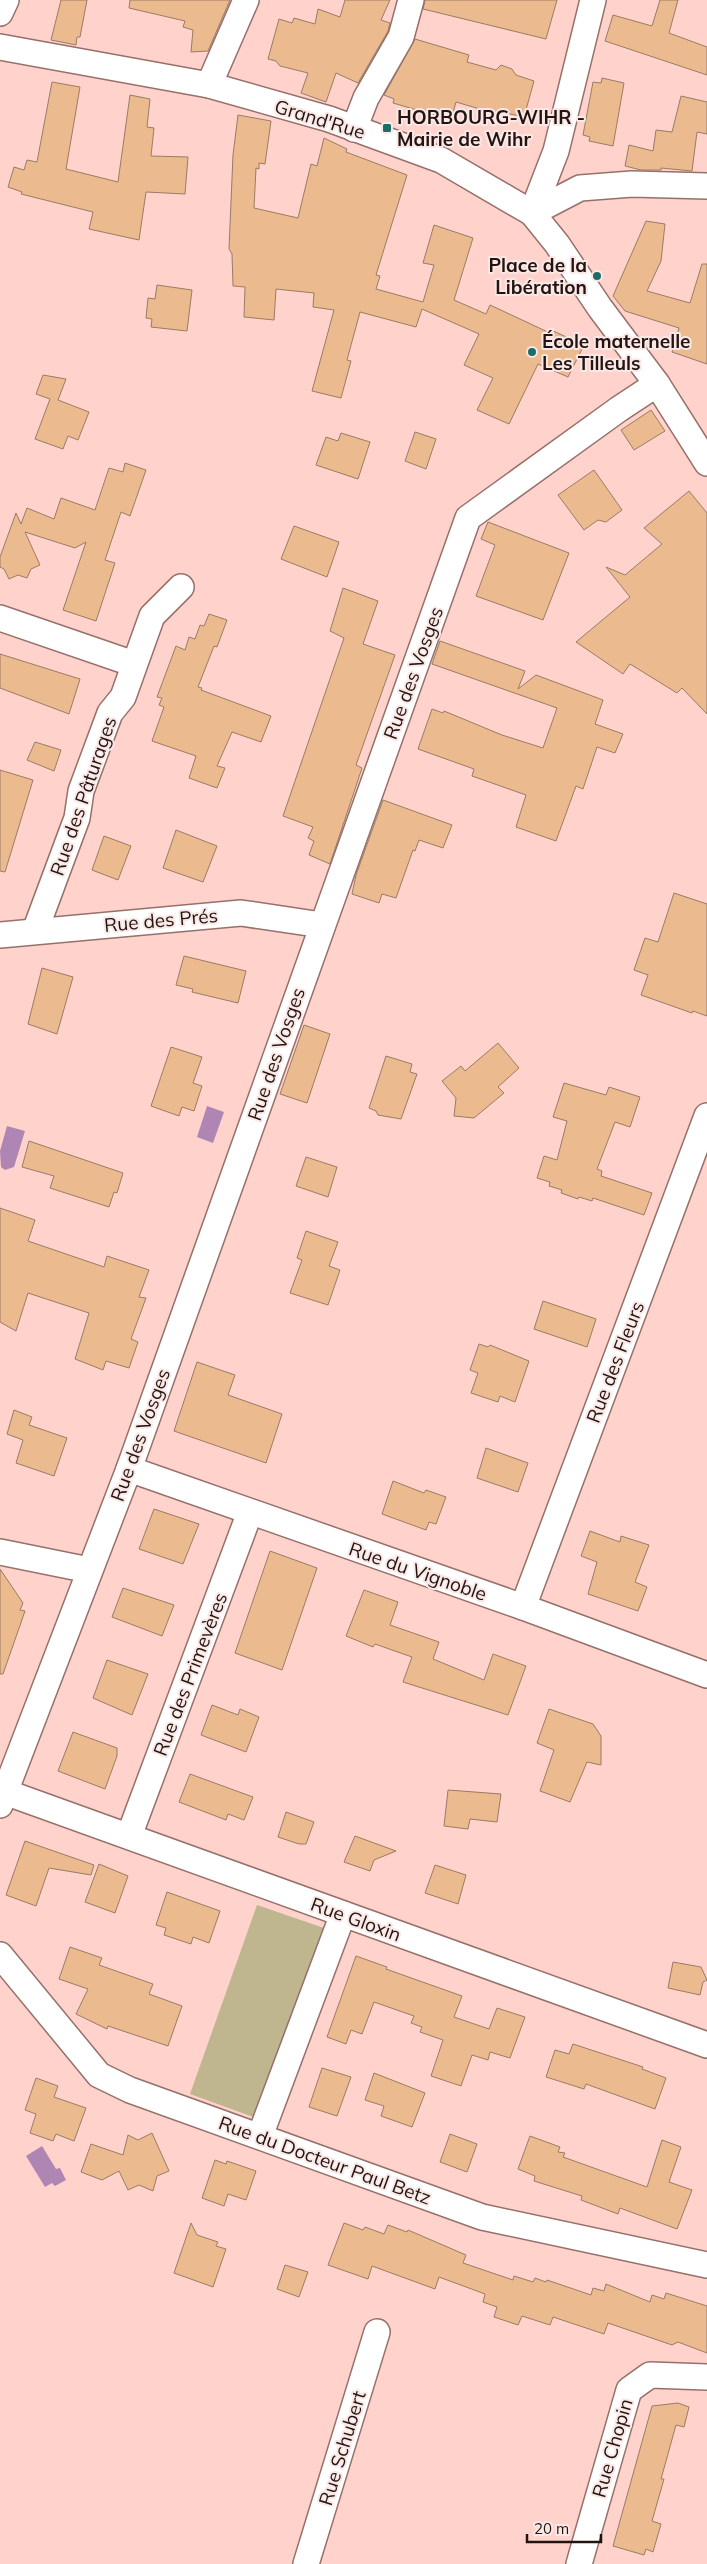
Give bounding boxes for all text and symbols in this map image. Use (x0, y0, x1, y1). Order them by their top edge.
street label: Grand'Rue (272, 94, 368, 144)
place label: HORBOURG-WIHR - Mairie de Wihr (397, 105, 585, 151)
marker: HORBOURG-WIHR - Mairie de Wihr (381, 122, 393, 134)
place label: Place de la Libération (488, 253, 587, 299)
marker: Place de la Libération (591, 270, 603, 282)
place label: École maternelle Les Tilleuls (542, 329, 691, 375)
marker: École maternelle Les Tilleuls (526, 346, 538, 358)
street label: Rue des Vosges (378, 604, 448, 742)
street label: Rue des Pâturages (45, 713, 121, 879)
street label: Rue des Prés (103, 903, 219, 937)
street label: Rue des Vosges (242, 984, 310, 1124)
street label: Rue des Fleurs (581, 1298, 649, 1426)
street label: Rue des Vosges (105, 1366, 175, 1504)
street label: Rue du Vignoble (346, 1536, 490, 1606)
street label: Rue des Primevères (148, 1589, 232, 1759)
street label: Rue Gloxin (308, 1892, 404, 1946)
street label: Rue du Docteur Paul Betz (215, 2110, 435, 2210)
street label: Rue Schubert (313, 2387, 371, 2508)
street label: Rue Chopin (586, 2396, 638, 2500)
scale bar (527, 2512, 601, 2544)
text: 20 m (534, 2519, 569, 2538)

